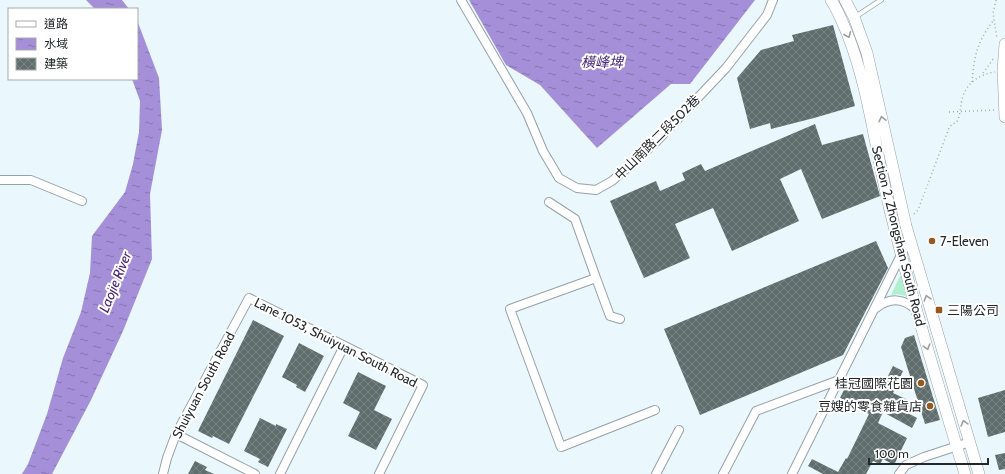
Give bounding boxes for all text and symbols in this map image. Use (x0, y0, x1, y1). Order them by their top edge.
legend (8, 8, 138, 80)
text: 道路 (44, 16, 68, 31)
one-way arrow (843, 32, 851, 39)
text: 水域 (44, 36, 68, 51)
water label: 橫峰埤 (581, 53, 625, 71)
text: 建築 (44, 56, 68, 71)
street label: 中山南路二段502巷 (611, 91, 703, 183)
one-way arrow (878, 116, 886, 122)
street label: Section 2, Zhongshan South Road (869, 144, 929, 328)
place label: 7-Eleven (940, 233, 989, 249)
marker: 7-Eleven (927, 236, 937, 246)
water label: Laojie River (95, 248, 136, 315)
street label: Lane 1053, Shuiyuan South Road (252, 294, 420, 390)
one-way arrow (923, 295, 932, 302)
place label: 三陽公司 (947, 302, 999, 318)
marker: 三陽公司 (934, 305, 944, 315)
street label: Shuiyuan South Road (168, 329, 238, 441)
one-way arrow (922, 343, 931, 350)
place label: 桂冠國際花園 (835, 375, 913, 391)
marker: 桂冠國際花園 (916, 378, 926, 388)
place label: 豆嫂的零食雜貨店 (818, 398, 922, 414)
marker: 豆嫂的零食雜貨店 (925, 401, 935, 411)
one-way arrow (960, 420, 969, 427)
scale bar (869, 440, 988, 466)
text: 100 m (875, 446, 909, 461)

